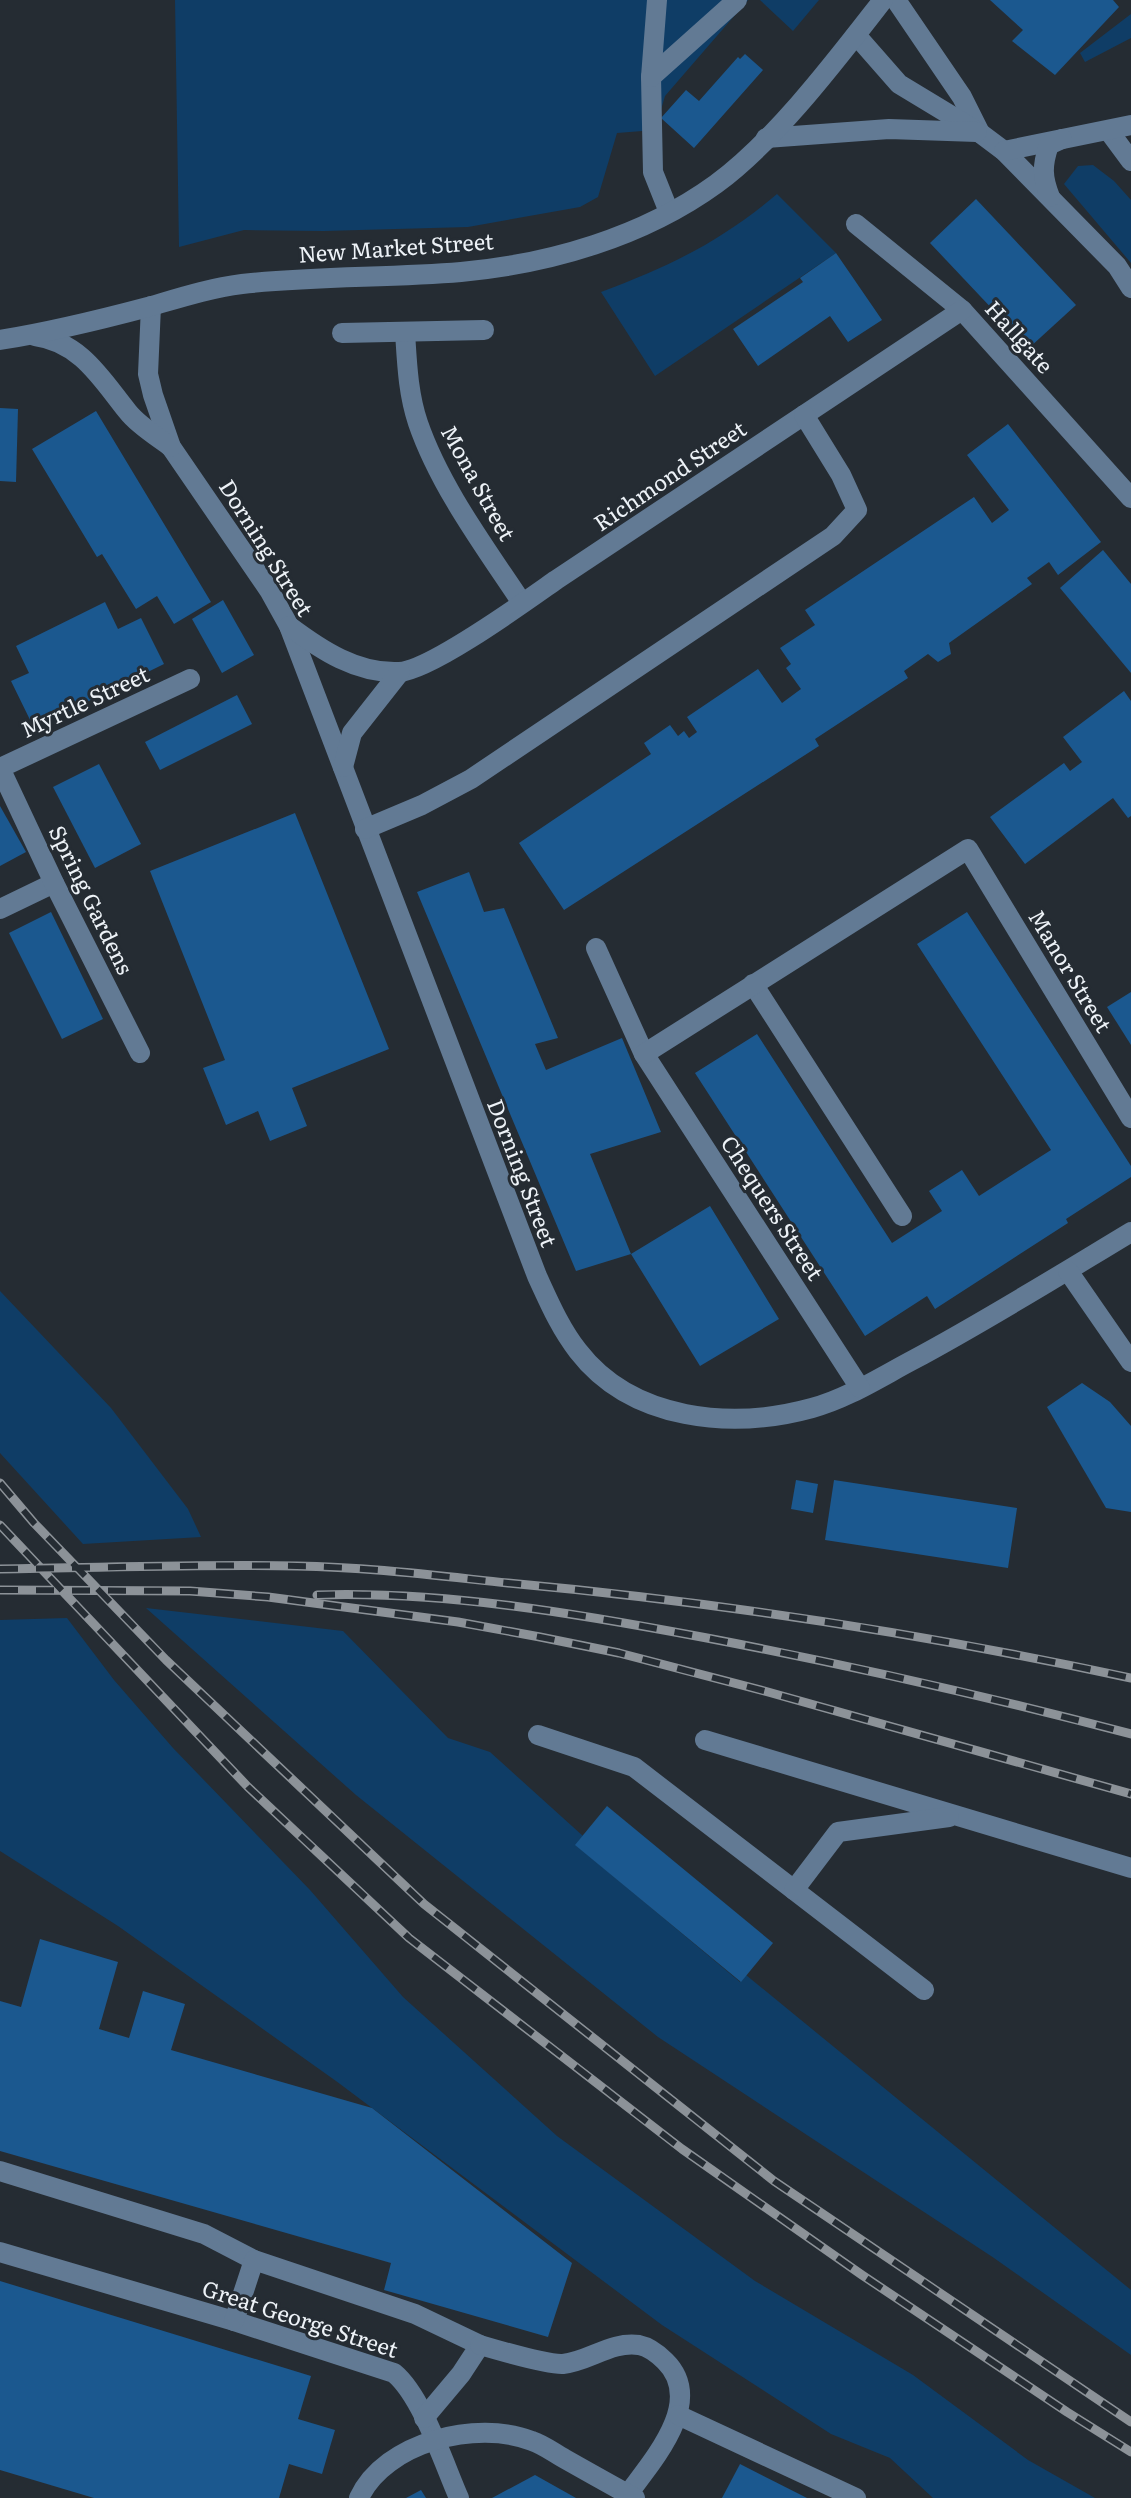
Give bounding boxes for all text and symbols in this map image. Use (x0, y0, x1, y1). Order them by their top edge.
street label: New Market Street (297, 223, 495, 270)
street label: Hallgate (978, 292, 1062, 380)
street label: Richmond Street (586, 411, 752, 538)
street label: Mona Street (434, 418, 525, 546)
street label: Dorning Street (212, 472, 323, 622)
street label: Myrtle Street (15, 656, 154, 745)
street label: Spring Gardens (42, 819, 143, 980)
street label: Manor Street (1022, 903, 1121, 1038)
street label: Dorning Street (480, 1094, 567, 1251)
street label: Chequers Street (714, 1128, 833, 1286)
street label: Great George Street (198, 2270, 403, 2365)

